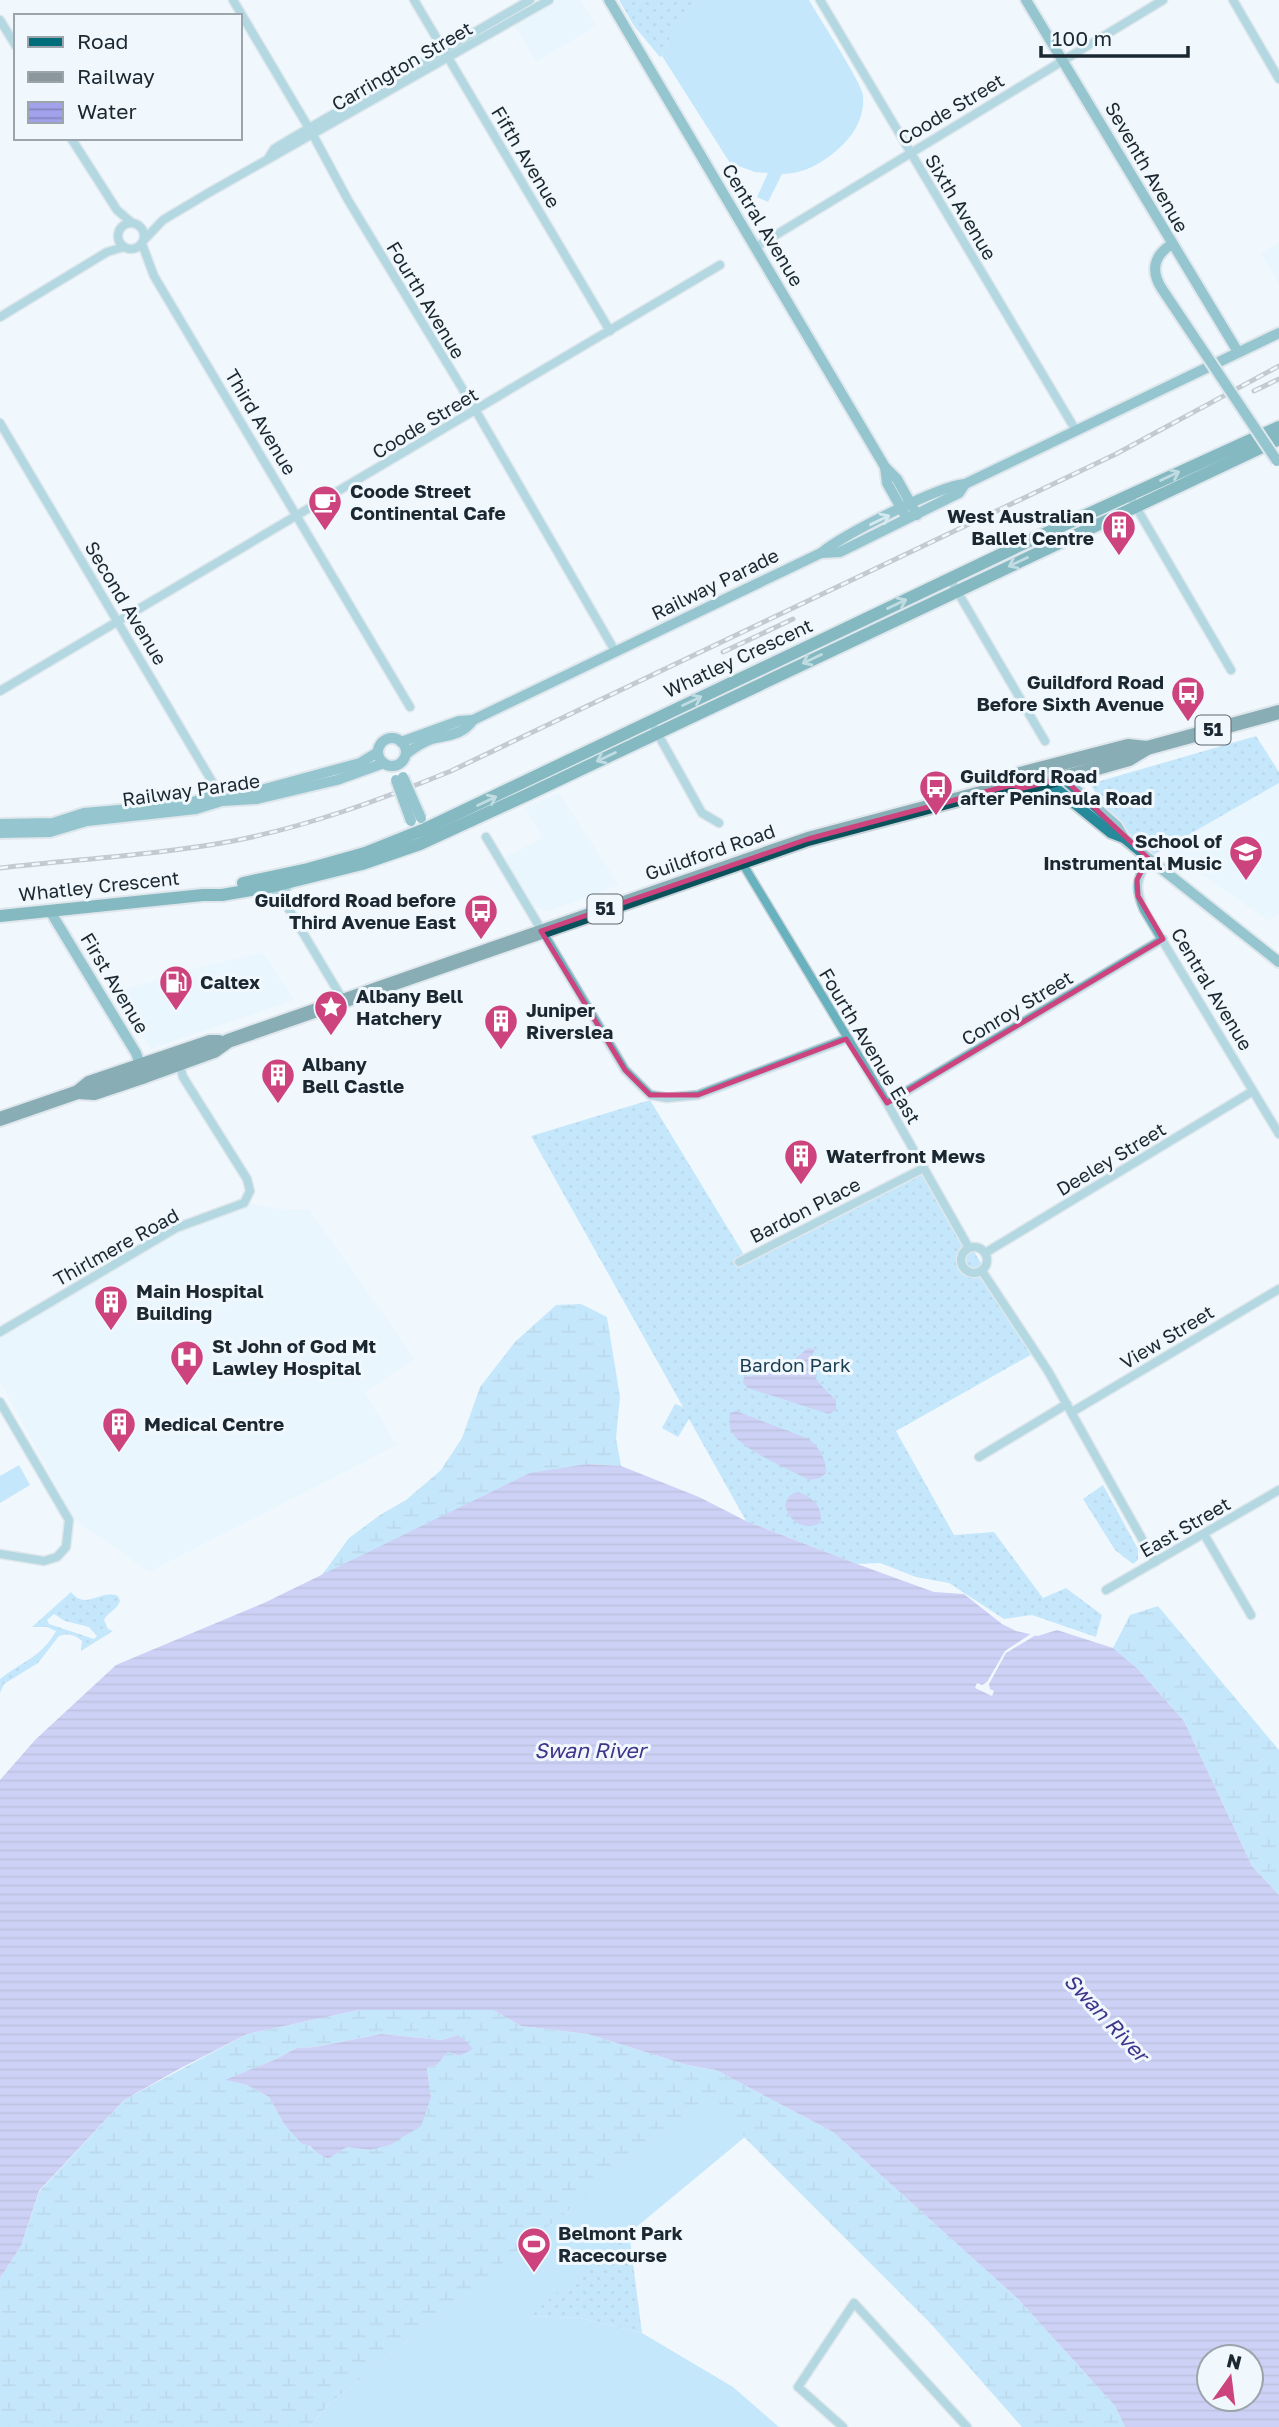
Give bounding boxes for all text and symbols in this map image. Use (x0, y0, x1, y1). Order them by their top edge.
legend (14, 14, 242, 140)
scale bar (1041, 14, 1188, 58)
street label: Carrington Street (327, 16, 476, 115)
text: 100 m (1052, 25, 1112, 51)
text: Road (77, 28, 128, 54)
text: Railway (77, 63, 155, 89)
street label: Coode Street (894, 68, 1008, 149)
street label: Seventh Avenue (1101, 97, 1194, 236)
text: Water (77, 98, 137, 124)
street label: Fifth Avenue (487, 102, 566, 212)
street label: Sixth Avenue (921, 150, 1002, 264)
street label: Central Avenue (718, 159, 809, 290)
street label: Fourth Avenue (382, 237, 471, 363)
street label: Third Avenue (221, 365, 302, 479)
street label: Coode Street (368, 382, 482, 463)
one-way arrow (1159, 468, 1180, 482)
place label: Coode Street Continental Cafe (350, 479, 506, 524)
cafe icon: Coode Street Continental Cafe (306, 483, 344, 532)
place label: West Australian Ballet Centre (947, 504, 1094, 549)
building icon: West Australian Ballet Centre (1100, 508, 1138, 557)
one-way arrow (869, 512, 890, 526)
street label: Second Avenue (80, 537, 172, 669)
street label: Railway Parade (647, 543, 782, 624)
one-way arrow (1007, 556, 1028, 569)
one-way arrow (887, 596, 908, 609)
street label: Whatley Crescent (660, 613, 816, 702)
one-way arrow (802, 653, 823, 666)
place label: Guildford Road Before Sixth Avenue (976, 670, 1164, 715)
bus stop icon: Guildford Road Before Sixth Avenue (1169, 674, 1207, 723)
one-way arrow (681, 694, 702, 708)
road number: 51 (1196, 716, 1230, 744)
one-way arrow (596, 751, 617, 764)
place label: Guildford Road after Peninsula Road (960, 764, 1152, 809)
street label: Railway Parade (121, 768, 261, 811)
bus stop icon: Guildford Road after Peninsula Road (917, 768, 955, 817)
one-way arrow (476, 793, 497, 807)
street label: Guildford Road (642, 819, 778, 885)
place label: School of Instrumental Music (1043, 829, 1222, 874)
school or university icon: School of Instrumental Music (1227, 833, 1265, 882)
street label: Whatley Crescent (17, 866, 181, 905)
place label: Guildford Road before Third Avenue East (255, 888, 456, 933)
bus stop icon: Guildford Road before Third Avenue East (462, 892, 500, 941)
road number: 51 (588, 894, 622, 924)
street label: Central Avenue (1167, 923, 1258, 1054)
street label: First Avenue (76, 928, 154, 1037)
fuel station icon: Caltex (157, 963, 195, 1012)
street label: Fourth Avenue East (815, 964, 926, 1128)
street label: Conroy Street (957, 965, 1077, 1050)
place label: Caltex (200, 970, 260, 993)
place label: Albany Bell Hatchery (356, 984, 463, 1029)
place icon: Albany Bell Hatchery (312, 988, 350, 1037)
place label: Juniper Riverslea (526, 998, 613, 1043)
building icon: Juniper Riverslea (482, 1002, 520, 1051)
place label: Albany Bell Castle (302, 1052, 404, 1097)
building icon: Albany Bell Castle (259, 1056, 297, 1105)
street label: Deeley Street (1052, 1117, 1170, 1200)
building icon: Waterfront Mews (782, 1137, 820, 1186)
place label: Waterfront Mews (826, 1144, 986, 1167)
street label: Bardon Place (746, 1172, 864, 1247)
street label: Thirlmere Road (49, 1203, 182, 1290)
place label: Main Hospital Building (136, 1279, 264, 1324)
building icon: Main Hospital Building (92, 1283, 130, 1332)
street label: View Street (1116, 1300, 1218, 1373)
place label: St John of God Mt Lawley Hospital (212, 1334, 377, 1379)
hospital icon: St John of God Mt Lawley Hospital (168, 1338, 206, 1387)
park label: Bardon Park (739, 1353, 851, 1376)
building icon: Medical Centre (100, 1405, 138, 1454)
place label: Medical Centre (144, 1412, 284, 1435)
street label: East Street (1135, 1491, 1234, 1562)
water label: Swan River (534, 1737, 649, 1763)
water label: Swan River (1059, 1968, 1156, 2069)
place label: Belmont Park Racecourse (558, 2221, 683, 2266)
sports icon: Belmont Park Racecourse (515, 2225, 553, 2274)
north arrow (1195, 2343, 1265, 2413)
text: N (1224, 2348, 1244, 2374)

